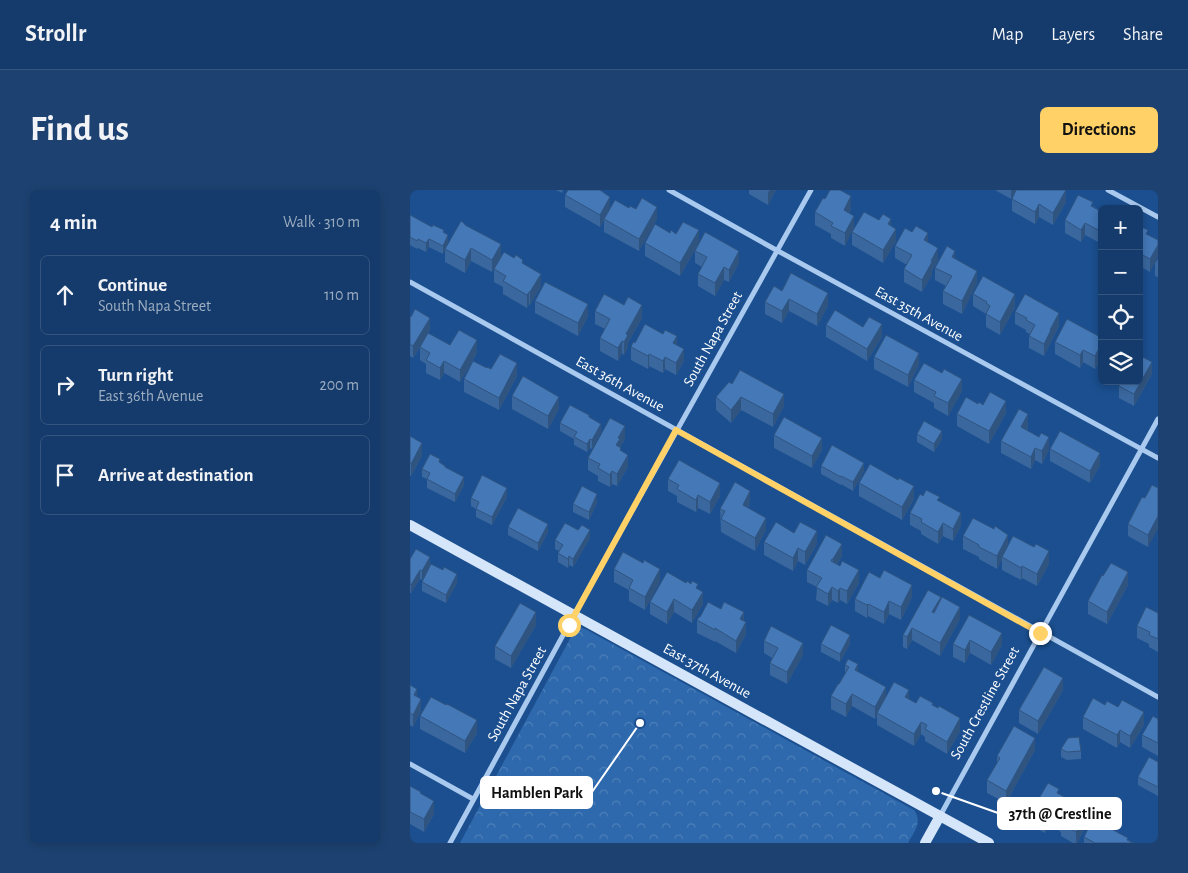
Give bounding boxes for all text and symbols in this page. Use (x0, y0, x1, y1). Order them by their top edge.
text: Strollr (25, 22, 86, 46)
text: Map (992, 26, 1023, 44)
text: Layers (1051, 26, 1095, 44)
text: Share (1123, 26, 1163, 44)
button: Directions (1040, 107, 1158, 153)
text: Find us (30, 112, 129, 147)
map controls (1098, 205, 1143, 385)
button: + (1098, 205, 1143, 250)
text: 4 min (50, 212, 97, 233)
text: Walk · 310 m (283, 214, 360, 230)
button: − (1098, 250, 1143, 295)
text: Continue (98, 276, 167, 295)
icon: ahead (51, 281, 79, 309)
street label: East 35th Avenue (873, 284, 966, 344)
text: 110 m (324, 287, 359, 303)
street label: South Napa Street (681, 289, 745, 389)
button: locate (1098, 295, 1143, 340)
text: South Napa Street (98, 298, 211, 314)
button: layers (1098, 340, 1143, 385)
street label: East 36th Avenue (573, 354, 667, 415)
text: Turn right (98, 366, 173, 385)
icon: right (51, 371, 79, 399)
text: 200 m (319, 377, 359, 393)
text: East 36th Avenue (98, 388, 203, 404)
icon: arrive (51, 461, 79, 489)
text: Arrive at destination (98, 466, 254, 485)
route start (558, 614, 581, 637)
route end (1029, 622, 1052, 645)
street label: East 37th Avenue (661, 641, 754, 701)
street label: South Napa Street (485, 644, 549, 744)
street label: South Crestline Street (948, 644, 1022, 762)
callout: Hamblen Park (481, 777, 592, 808)
text: Hamblen Park (491, 785, 583, 801)
callout: 37th @ Crestline (998, 798, 1121, 829)
text: 37th @ Crestline (1008, 806, 1112, 822)

